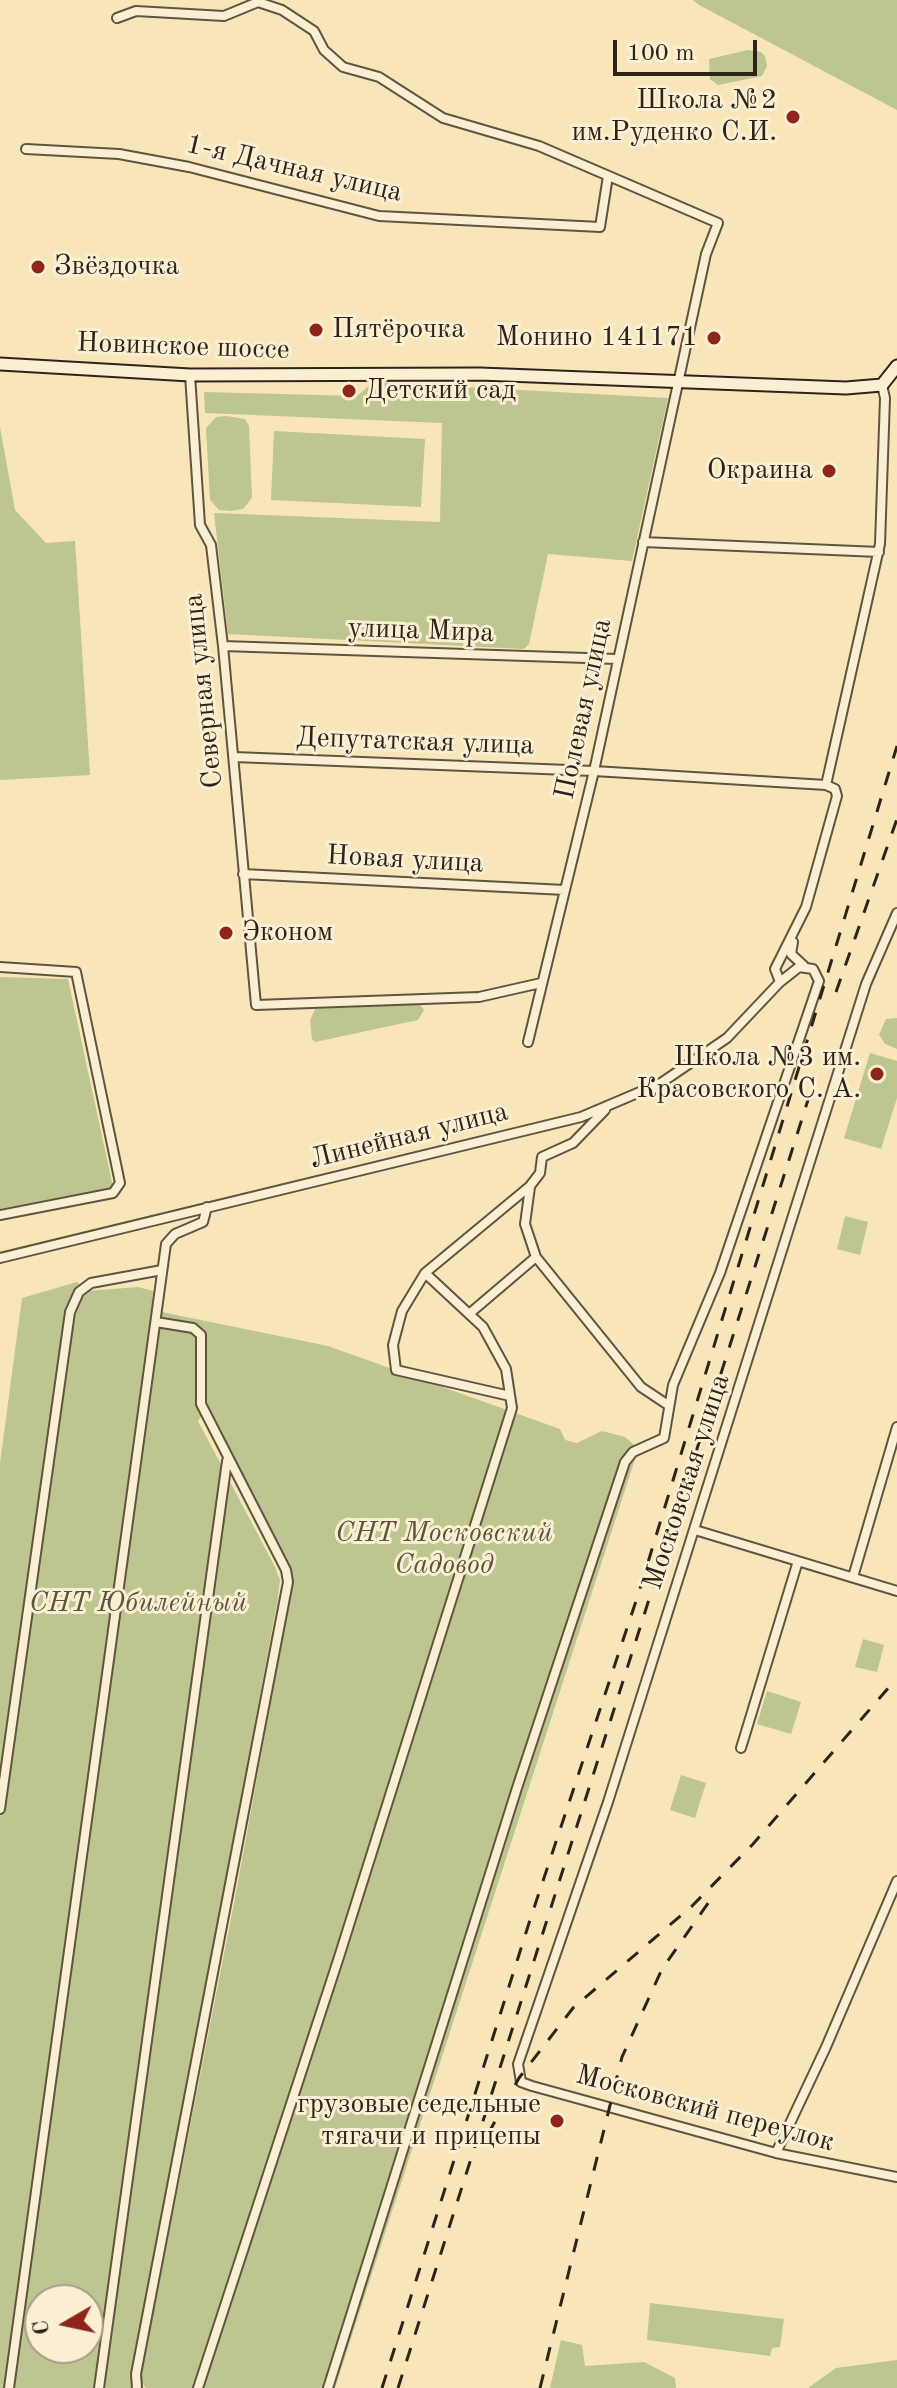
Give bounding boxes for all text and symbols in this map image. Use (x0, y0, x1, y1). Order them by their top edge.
scale bar (617, 24, 761, 74)
text: 100 m (627, 42, 695, 66)
place label: Школа №2 им.Руденко С.И. (572, 84, 777, 150)
marker: Школа №2 им.Руденко С.И. (784, 108, 802, 126)
street label: 1-я Дачная улица (183, 128, 405, 210)
place label: Звёздочка (54, 250, 179, 284)
marker: Звёздочка (29, 258, 47, 276)
place label: Пятёрочка (332, 313, 465, 347)
marker: Пятёрочка (307, 321, 325, 339)
place label: Монино 141171 (496, 321, 698, 355)
street label: Новинское шоссе (76, 326, 290, 368)
marker: Монино 141171 (705, 329, 723, 347)
place label: Детский сад (365, 374, 516, 408)
marker: Детский сад (340, 382, 358, 400)
place label: Окраина (707, 454, 813, 488)
marker: Окраина (820, 462, 838, 480)
street label: Северная улица (177, 592, 231, 790)
street label: улица Мира (347, 612, 495, 650)
street label: Полевая улица (548, 615, 620, 803)
street label: Депутатская улица (295, 721, 535, 763)
street label: Новая улица (326, 839, 484, 881)
place label: Эконом (242, 916, 333, 950)
marker: Эконом (217, 924, 235, 942)
place label: Школа №3 им. Красовского С. А. (636, 1041, 861, 1107)
marker: Школа №3 им. Красовского С. А. (868, 1065, 886, 1083)
street label: Линейная улица (306, 1095, 512, 1177)
street label: Московская улица (636, 1370, 738, 1594)
park label: СНТ Московский Садовод (335, 1517, 553, 1583)
park label: СНТ Юбилейный (29, 1587, 247, 1621)
street label: Московский переулок (572, 2058, 838, 2160)
place label: грузовые седельные тягачи и прицепы (297, 2088, 541, 2154)
marker: грузовые седельные тягачи и прицепы (548, 2112, 566, 2130)
north arrow (24, 2284, 104, 2364)
text: С (30, 2319, 54, 2336)

